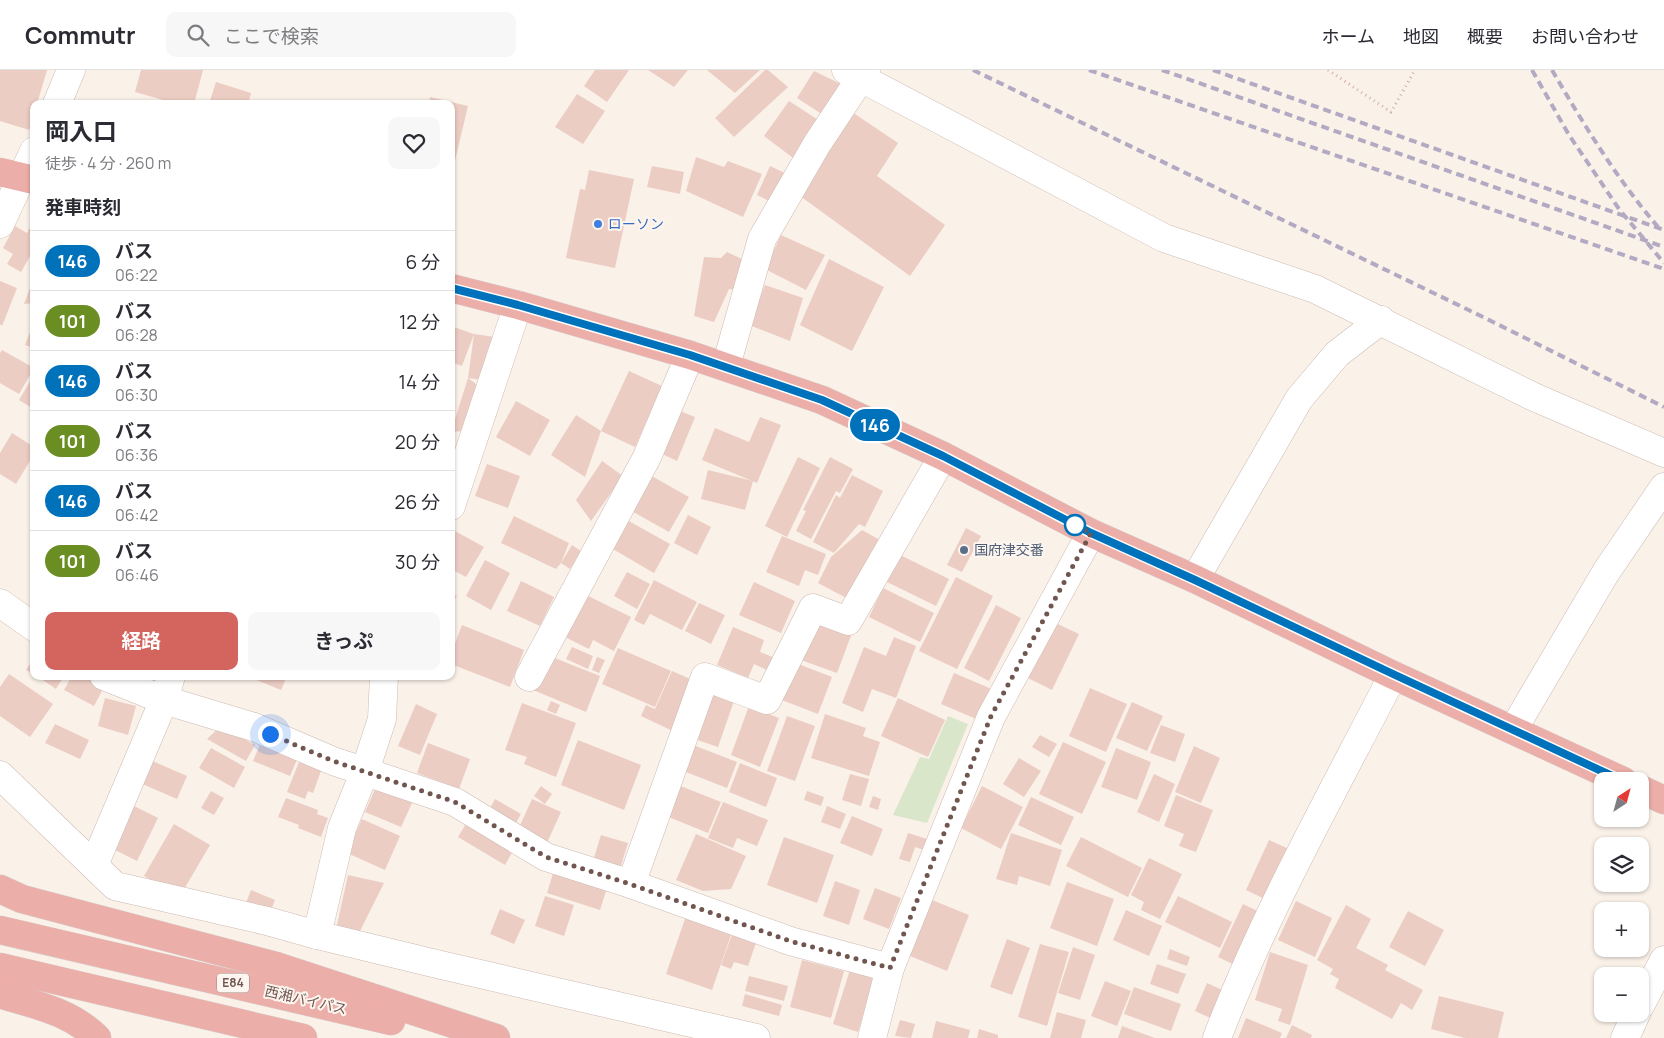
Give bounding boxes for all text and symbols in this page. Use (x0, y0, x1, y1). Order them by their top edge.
search box (166, 12, 516, 57)
text: Commutr (25, 18, 136, 51)
icon: search (184, 21, 212, 49)
text: ここで検索 (224, 23, 319, 49)
text: ホーム (1322, 24, 1375, 48)
text: 地図 (1403, 24, 1439, 48)
text: 概要 (1467, 24, 1503, 48)
text: お問い合わせ (1531, 24, 1639, 48)
text: 岡入口 (45, 114, 117, 147)
button: heart (388, 117, 440, 169)
text: 徒歩 · 4 分 · 260 m (45, 152, 171, 174)
text: 発車時刻 (45, 194, 121, 220)
place label: ローソン (608, 214, 664, 233)
marker: ローソン (592, 218, 604, 230)
text: バス (115, 238, 153, 264)
text: 146 (57, 249, 88, 273)
text: 6 分 (405, 249, 440, 275)
text: 06:22 (115, 264, 158, 286)
text: バス (115, 298, 153, 324)
text: 101 (59, 309, 86, 333)
text: 12 分 (399, 309, 440, 335)
text: 06:28 (115, 324, 158, 346)
text: バス (115, 358, 153, 384)
text: 146 (57, 369, 88, 393)
text: 14 分 (399, 369, 440, 395)
text: 06:30 (115, 384, 158, 406)
line badge: 146 (846, 409, 904, 441)
text: 146 (860, 413, 890, 437)
text: バス (115, 418, 153, 444)
text: 101 (59, 429, 86, 453)
text: 20 分 (395, 429, 440, 455)
text: 06:36 (115, 444, 158, 466)
text: バス (115, 478, 153, 504)
text: 146 (57, 489, 88, 513)
text: 26 分 (395, 489, 440, 515)
text: 06:42 (115, 504, 158, 526)
unlabelled marker (1064, 514, 1086, 536)
text: バス (115, 538, 153, 564)
place label: 国府津交番 (974, 540, 1044, 559)
marker: 国府津交番 (958, 544, 970, 556)
text: 101 (59, 549, 86, 573)
text: 30 分 (395, 549, 440, 575)
text: 06:46 (115, 564, 159, 586)
button: 経路 (45, 612, 238, 670)
button: きっぷ (248, 612, 440, 670)
your location (258, 722, 283, 747)
north arrow (1594, 772, 1649, 828)
map controls (1594, 772, 1649, 1022)
button: layers (1594, 837, 1649, 892)
button: + (1594, 902, 1649, 957)
button: − (1594, 967, 1649, 1022)
road number: E84 (217, 974, 249, 992)
street label: 西湘バイパス (263, 981, 349, 1018)

